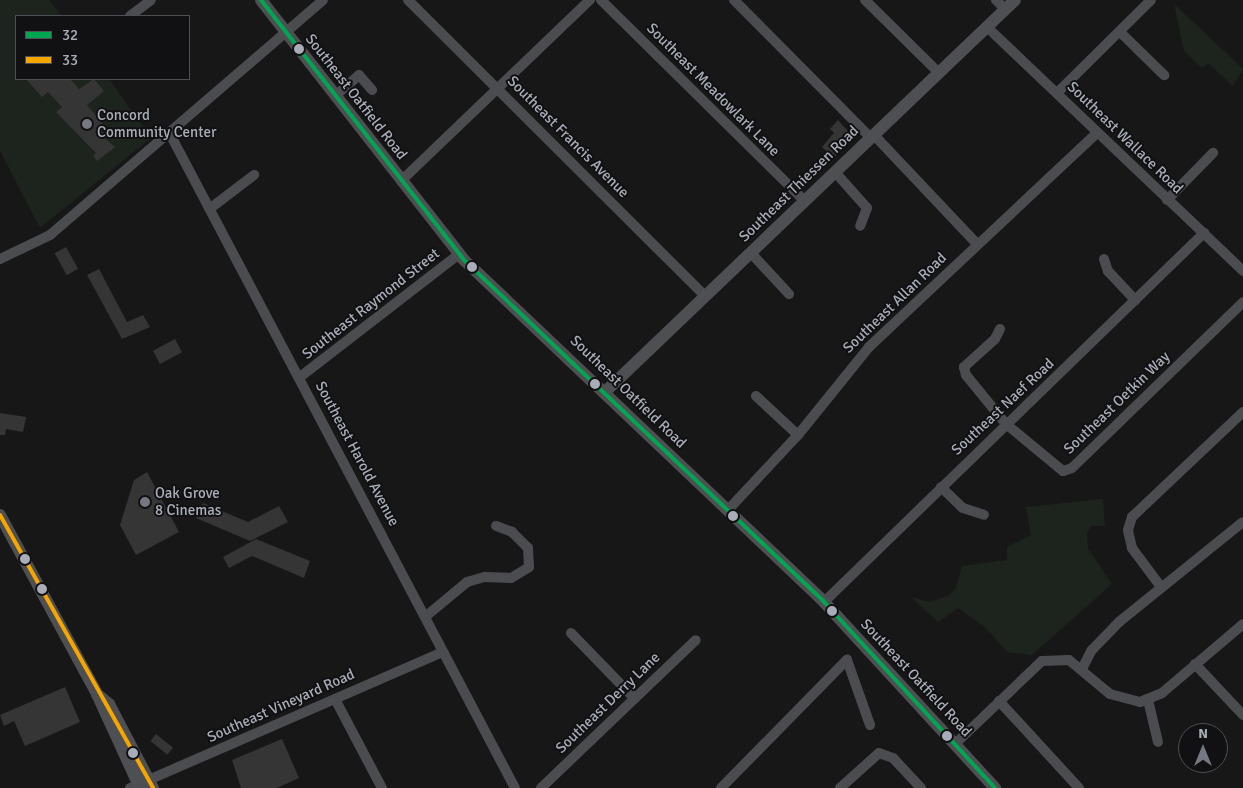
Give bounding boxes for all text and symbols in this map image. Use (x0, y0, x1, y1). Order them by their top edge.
legend (15, 15, 190, 80)
street label: Southeast Meadowlark Lane (643, 20, 783, 160)
text: 32 (62, 26, 78, 44)
street label: Southeast Oatfield Road (301, 31, 411, 163)
unlabelled marker (294, 44, 304, 54)
text: 33 (62, 51, 78, 69)
street label: Southeast Francis Avenue (503, 72, 633, 202)
street label: Southeast Wallace Road (1063, 78, 1187, 198)
place label: Concord Community Center (97, 106, 216, 141)
marker: Concord Community Center (81, 118, 93, 130)
street label: Southeast Thiessen Road (735, 122, 863, 246)
street label: Southeast Raymond Street (299, 245, 443, 363)
street label: Southeast Allan Road (840, 249, 950, 357)
unlabelled marker (467, 262, 477, 272)
street label: Southeast Oatfield Road (566, 332, 690, 452)
street label: Southeast Oetkin Way (1060, 348, 1174, 458)
street label: Southeast Naef Road (948, 355, 1058, 459)
street label: Southeast Harold Avenue (311, 379, 403, 529)
unlabelled marker (590, 379, 600, 389)
place label: Oak Grove 8 Cinemas (155, 484, 221, 519)
marker: Oak Grove 8 Cinemas (139, 496, 151, 508)
unlabelled marker (728, 511, 738, 521)
unlabelled marker (20, 554, 30, 564)
unlabelled marker (37, 584, 47, 594)
unlabelled marker (827, 606, 837, 616)
street label: Southeast Oatfield Road (857, 615, 975, 741)
street label: Southeast Derry Lane (552, 649, 664, 757)
street label: Southeast Vineyard Road (205, 665, 357, 747)
north arrow (1178, 723, 1228, 773)
text: N (1198, 725, 1208, 742)
unlabelled marker (942, 731, 952, 741)
unlabelled marker (128, 748, 138, 758)

